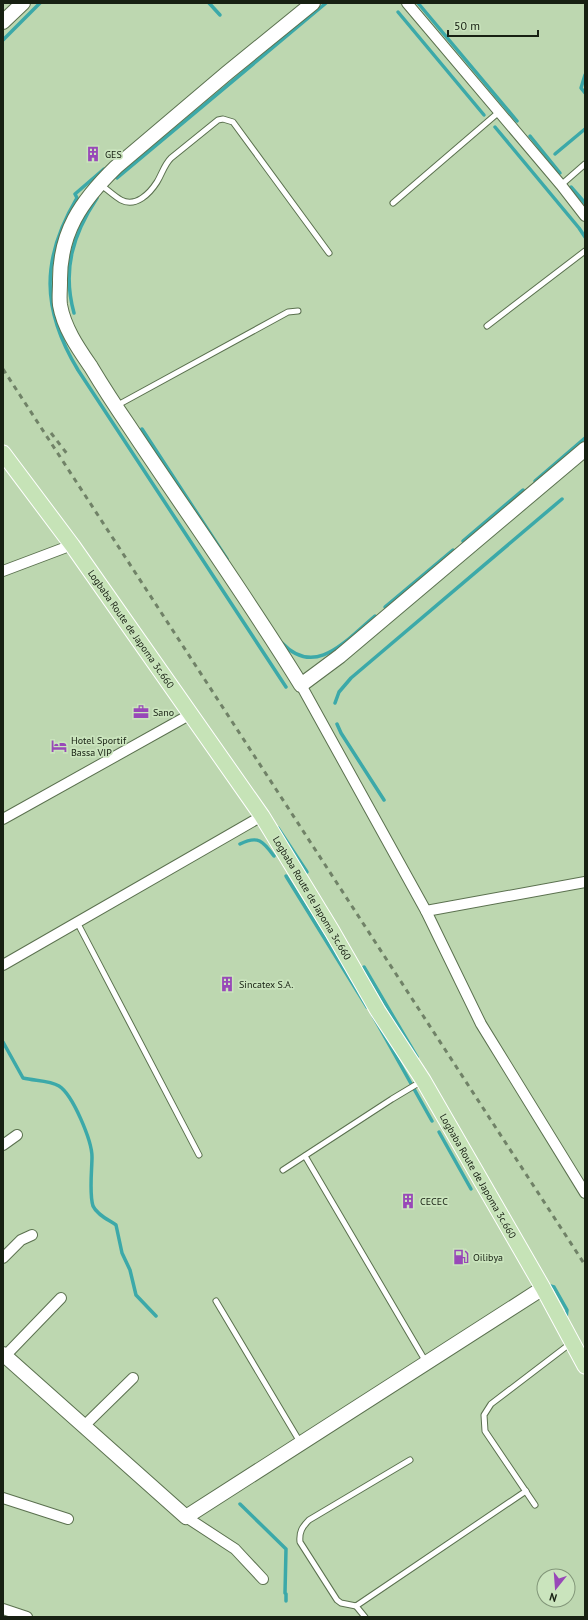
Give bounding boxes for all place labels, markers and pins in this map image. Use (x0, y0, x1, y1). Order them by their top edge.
building icon: GES (84, 145, 102, 163)
place label: GES (105, 148, 122, 161)
office icon: Sano (132, 703, 150, 721)
place label: Sano (153, 706, 174, 719)
place label: Hotel Sportif Bassa VIP (71, 734, 127, 759)
hotel icon: Hotel Sportif Bassa VIP (50, 737, 68, 755)
building icon: Sincatex S.A. (218, 975, 236, 993)
place label: Sincatex S.A. (239, 978, 293, 991)
building icon: CECEC (399, 1192, 417, 1210)
place label: CECEC (420, 1195, 448, 1208)
fuel station icon: Oilibya (452, 1248, 470, 1266)
place label: Oilibya (473, 1251, 503, 1264)

